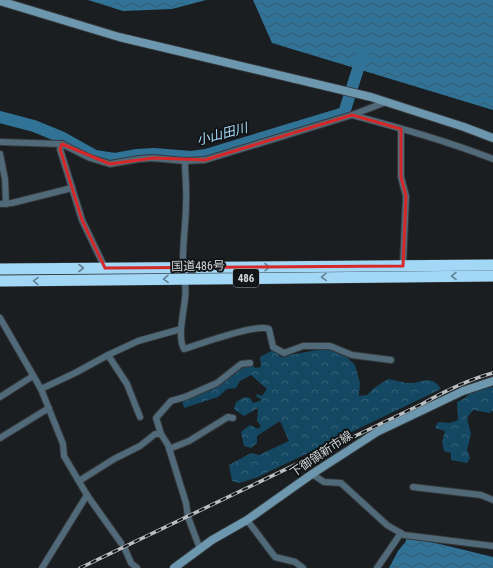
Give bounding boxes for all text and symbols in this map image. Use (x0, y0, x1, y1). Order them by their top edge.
water label: 小山田川 (195, 120, 251, 148)
street label: 国道486号 (171, 259, 225, 273)
one-way arrow (264, 263, 270, 271)
one-way arrow (78, 264, 84, 272)
road number: 486 (233, 269, 259, 287)
one-way arrow (451, 272, 457, 280)
one-way arrow (321, 273, 327, 281)
one-way arrow (163, 275, 169, 283)
one-way arrow (33, 277, 39, 285)
street label: 下御領新市線 (287, 428, 355, 480)

